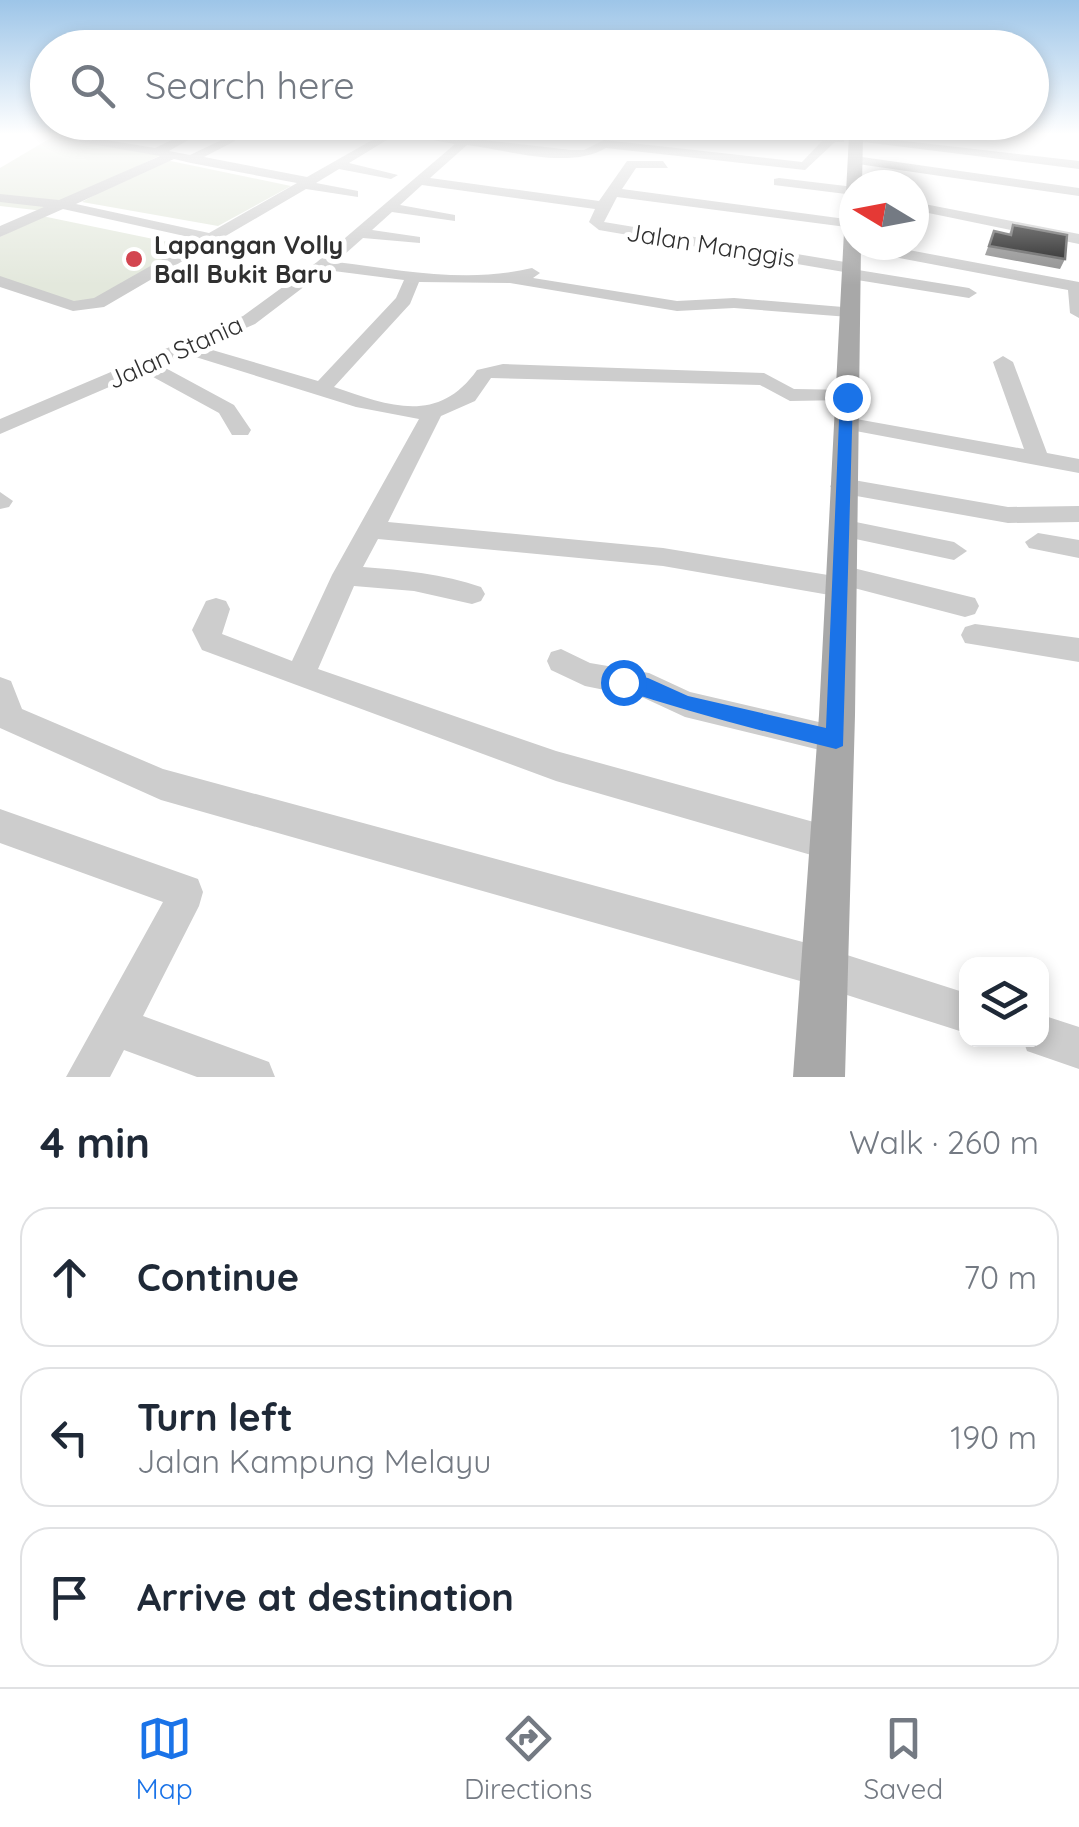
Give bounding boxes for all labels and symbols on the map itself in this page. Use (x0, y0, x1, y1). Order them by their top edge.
north arrow (839, 170, 929, 260)
street label: Jalan Manggis (625, 216, 798, 273)
place label: Lapangan Volly Ball Bukit Baru (154, 229, 343, 289)
marker: Lapangan Volly Ball Bukit Baru (123, 248, 145, 270)
street label: Jalan Stania (103, 308, 247, 395)
route end (825, 375, 871, 421)
route start (601, 660, 647, 706)

